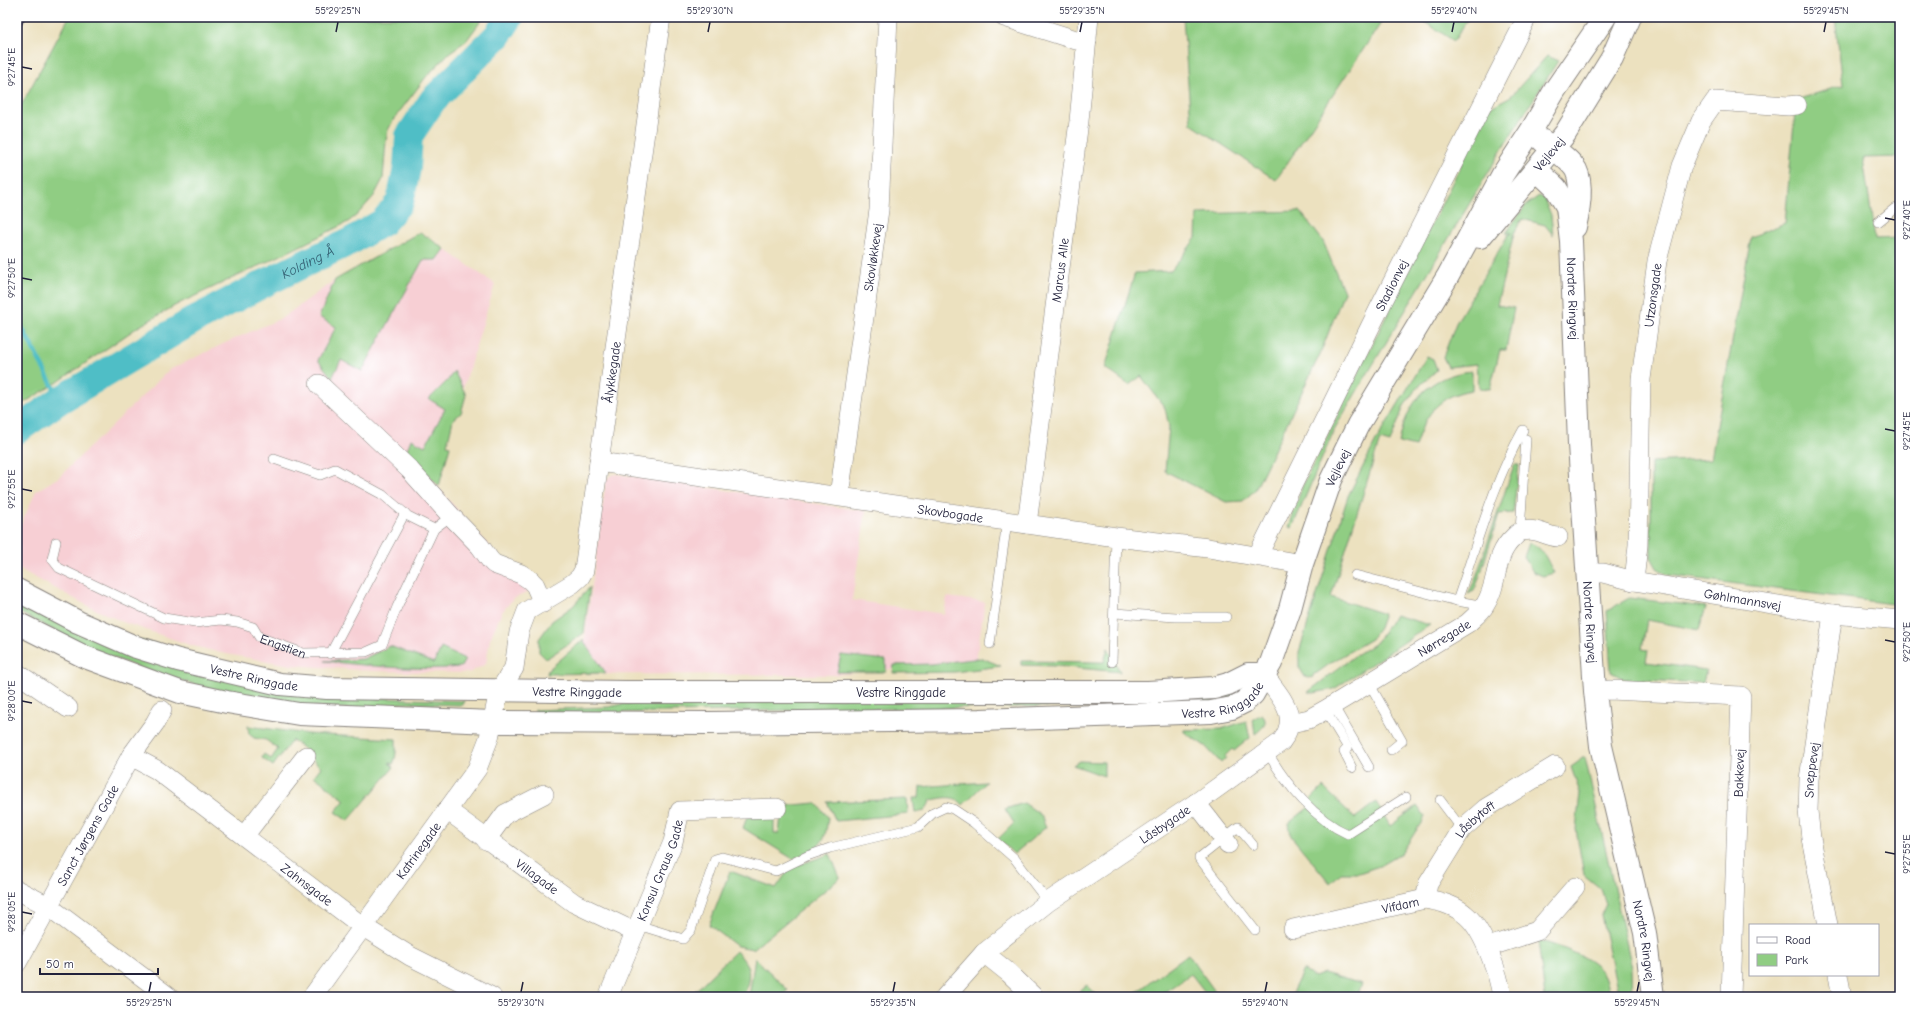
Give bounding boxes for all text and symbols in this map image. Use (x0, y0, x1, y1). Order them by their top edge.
text: 55°29'25"N (315, 5, 361, 17)
text: 55°29'30"N (687, 5, 733, 17)
text: 55°29'35"N (1059, 5, 1105, 17)
text: 55°29'40"N (1431, 5, 1477, 17)
text: 55°29'45"N (1803, 5, 1849, 17)
text: 9°27'45"E (6, 48, 18, 86)
street label: Vejlevej (1530, 134, 1567, 174)
text: 9°27'40"E (1901, 200, 1913, 240)
street label: Skovløkkevej (860, 222, 885, 292)
street label: Marcus Alle (1048, 236, 1071, 303)
water label: Kolding Å (278, 242, 337, 282)
street label: Stadionvej (1372, 257, 1410, 313)
street label: Nordre Ringvej (1564, 257, 1582, 340)
text: 9°27'50"E (6, 258, 18, 298)
street label: Utzonsgade (1641, 262, 1664, 328)
street label: Ålykkegade (599, 340, 623, 404)
text: 9°27'45"E (1901, 412, 1913, 450)
street label: Vejlevej (1322, 446, 1353, 488)
text: 9°27'55"E (6, 469, 18, 509)
street label: Skovbogade (916, 501, 985, 525)
street label: Nordre Ringvej (1580, 580, 1601, 664)
street label: Gøhlmannsvej (1703, 585, 1782, 613)
street label: Nørregade (1415, 616, 1473, 659)
text: 9°27'50"E (1901, 622, 1913, 662)
street label: Engstien (258, 631, 308, 661)
street label: Vestre Ringgade (209, 660, 299, 693)
street label: Vestre Ringgade (1181, 678, 1266, 721)
text: 9°28'00"E (6, 680, 18, 722)
street label: Vestre Ringgade (532, 683, 622, 699)
street label: Vestre Ringgade (856, 685, 946, 700)
street label: Sneppevej (1801, 741, 1822, 798)
street label: Bakkevej (1731, 749, 1747, 797)
street label: Sanct Jørgens Gade (54, 782, 121, 888)
street label: Låsbytoft (1451, 797, 1498, 840)
street label: Låsbygade (1136, 801, 1193, 846)
street label: Konsul Graus Gade (633, 818, 685, 923)
street label: Katrinegade (393, 819, 444, 882)
text: 9°27'55"E (1901, 834, 1913, 874)
street label: Villagade (513, 856, 562, 897)
street label: Zahnsgade (278, 860, 336, 909)
text: 9°28'05"E (6, 892, 18, 932)
street label: Vifdam (1380, 893, 1420, 916)
street label: Nordre Ringvej (1630, 898, 1658, 982)
legend (1749, 924, 1879, 976)
text: Road (1785, 933, 1811, 947)
scale bar (40, 950, 158, 976)
text: Park (1785, 953, 1808, 967)
text: 50 m (46, 957, 74, 971)
text: 55°29'25"N (126, 997, 172, 1009)
text: 55°29'30"N (498, 997, 544, 1009)
text: 55°29'35"N (870, 997, 916, 1009)
text: 55°29'40"N (1242, 997, 1288, 1009)
text: 55°29'45"N (1614, 997, 1660, 1009)

